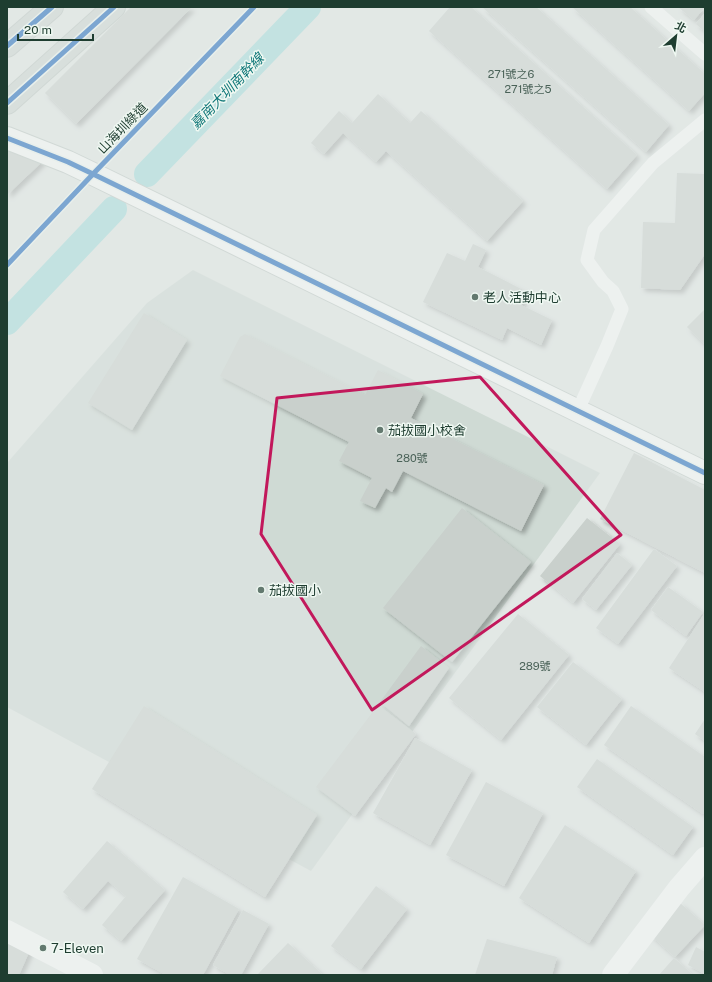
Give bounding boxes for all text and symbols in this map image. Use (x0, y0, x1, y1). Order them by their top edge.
scale bar (18, 16, 93, 42)
north arrow (656, 16, 696, 56)
text: 北 (673, 19, 688, 35)
text: 20 m (24, 23, 52, 37)
water label: 嘉南大圳南幹線 (187, 49, 268, 132)
house number: 271號之6 (488, 68, 535, 80)
house number: 271號之5 (505, 83, 551, 95)
street label: 山海圳綠道 (94, 100, 150, 157)
place label: 老人活動中心 (483, 290, 561, 305)
marker: 老人活動中心 (470, 292, 480, 302)
place label: 茄拔國小校舍 (388, 423, 466, 438)
marker: 茄拔國小校舍 (375, 425, 385, 435)
house number: 280號 (396, 452, 428, 464)
place label: 茄拔國小 (269, 583, 321, 598)
marker: 茄拔國小 (256, 585, 266, 595)
house number: 289號 (519, 660, 551, 672)
place label: 7-Eleven (51, 941, 104, 956)
marker: 7-Eleven (38, 943, 48, 953)

